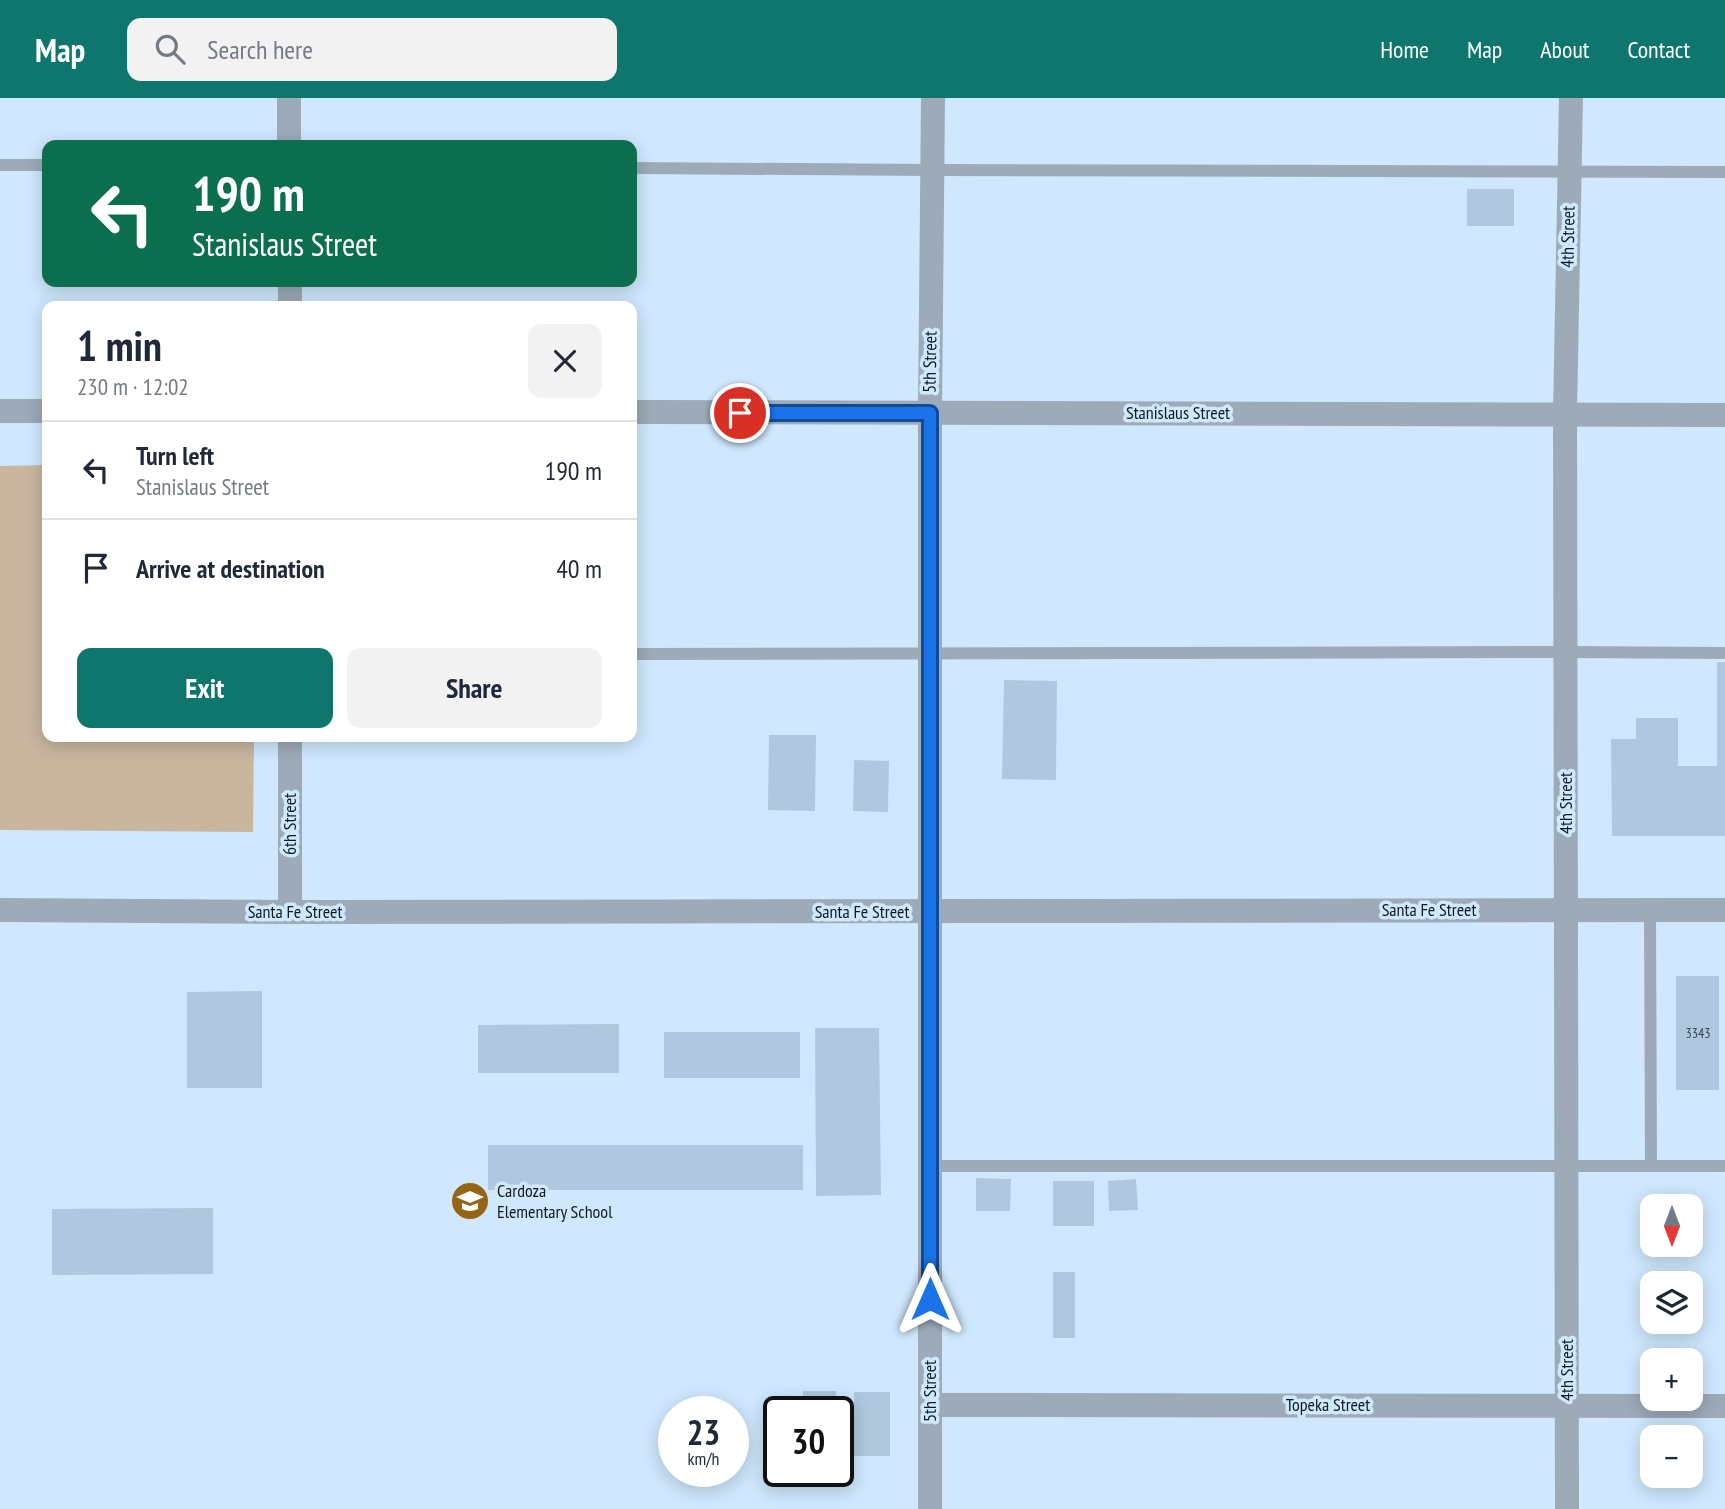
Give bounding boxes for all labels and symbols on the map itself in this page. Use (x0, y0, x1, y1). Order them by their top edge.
street label: 4th Street (1555, 206, 1580, 268)
street label: 5th Street (917, 331, 942, 393)
pin (710, 383, 770, 443)
street label: Stanislaus Street (1126, 401, 1230, 424)
street label: 4th Street (1554, 772, 1577, 834)
street label: 6th Street (278, 793, 301, 855)
street label: Santa Fe Street (1382, 898, 1476, 921)
street label: Santa Fe Street (248, 900, 342, 923)
street label: Santa Fe Street (815, 900, 909, 923)
house number: 3343 (1685, 1024, 1711, 1042)
place label: Cardoza Elementary School (497, 1179, 613, 1223)
school or university icon: Cardoza Elementary School (449, 1180, 491, 1222)
north arrow (1640, 1194, 1703, 1256)
position arrow (893, 1262, 967, 1336)
street label: 4th Street (1555, 1339, 1578, 1401)
street label: 5th Street (918, 1360, 941, 1422)
street label: Topeka Street (1286, 1393, 1370, 1416)
speed limit sign: 30 (763, 1396, 854, 1487)

